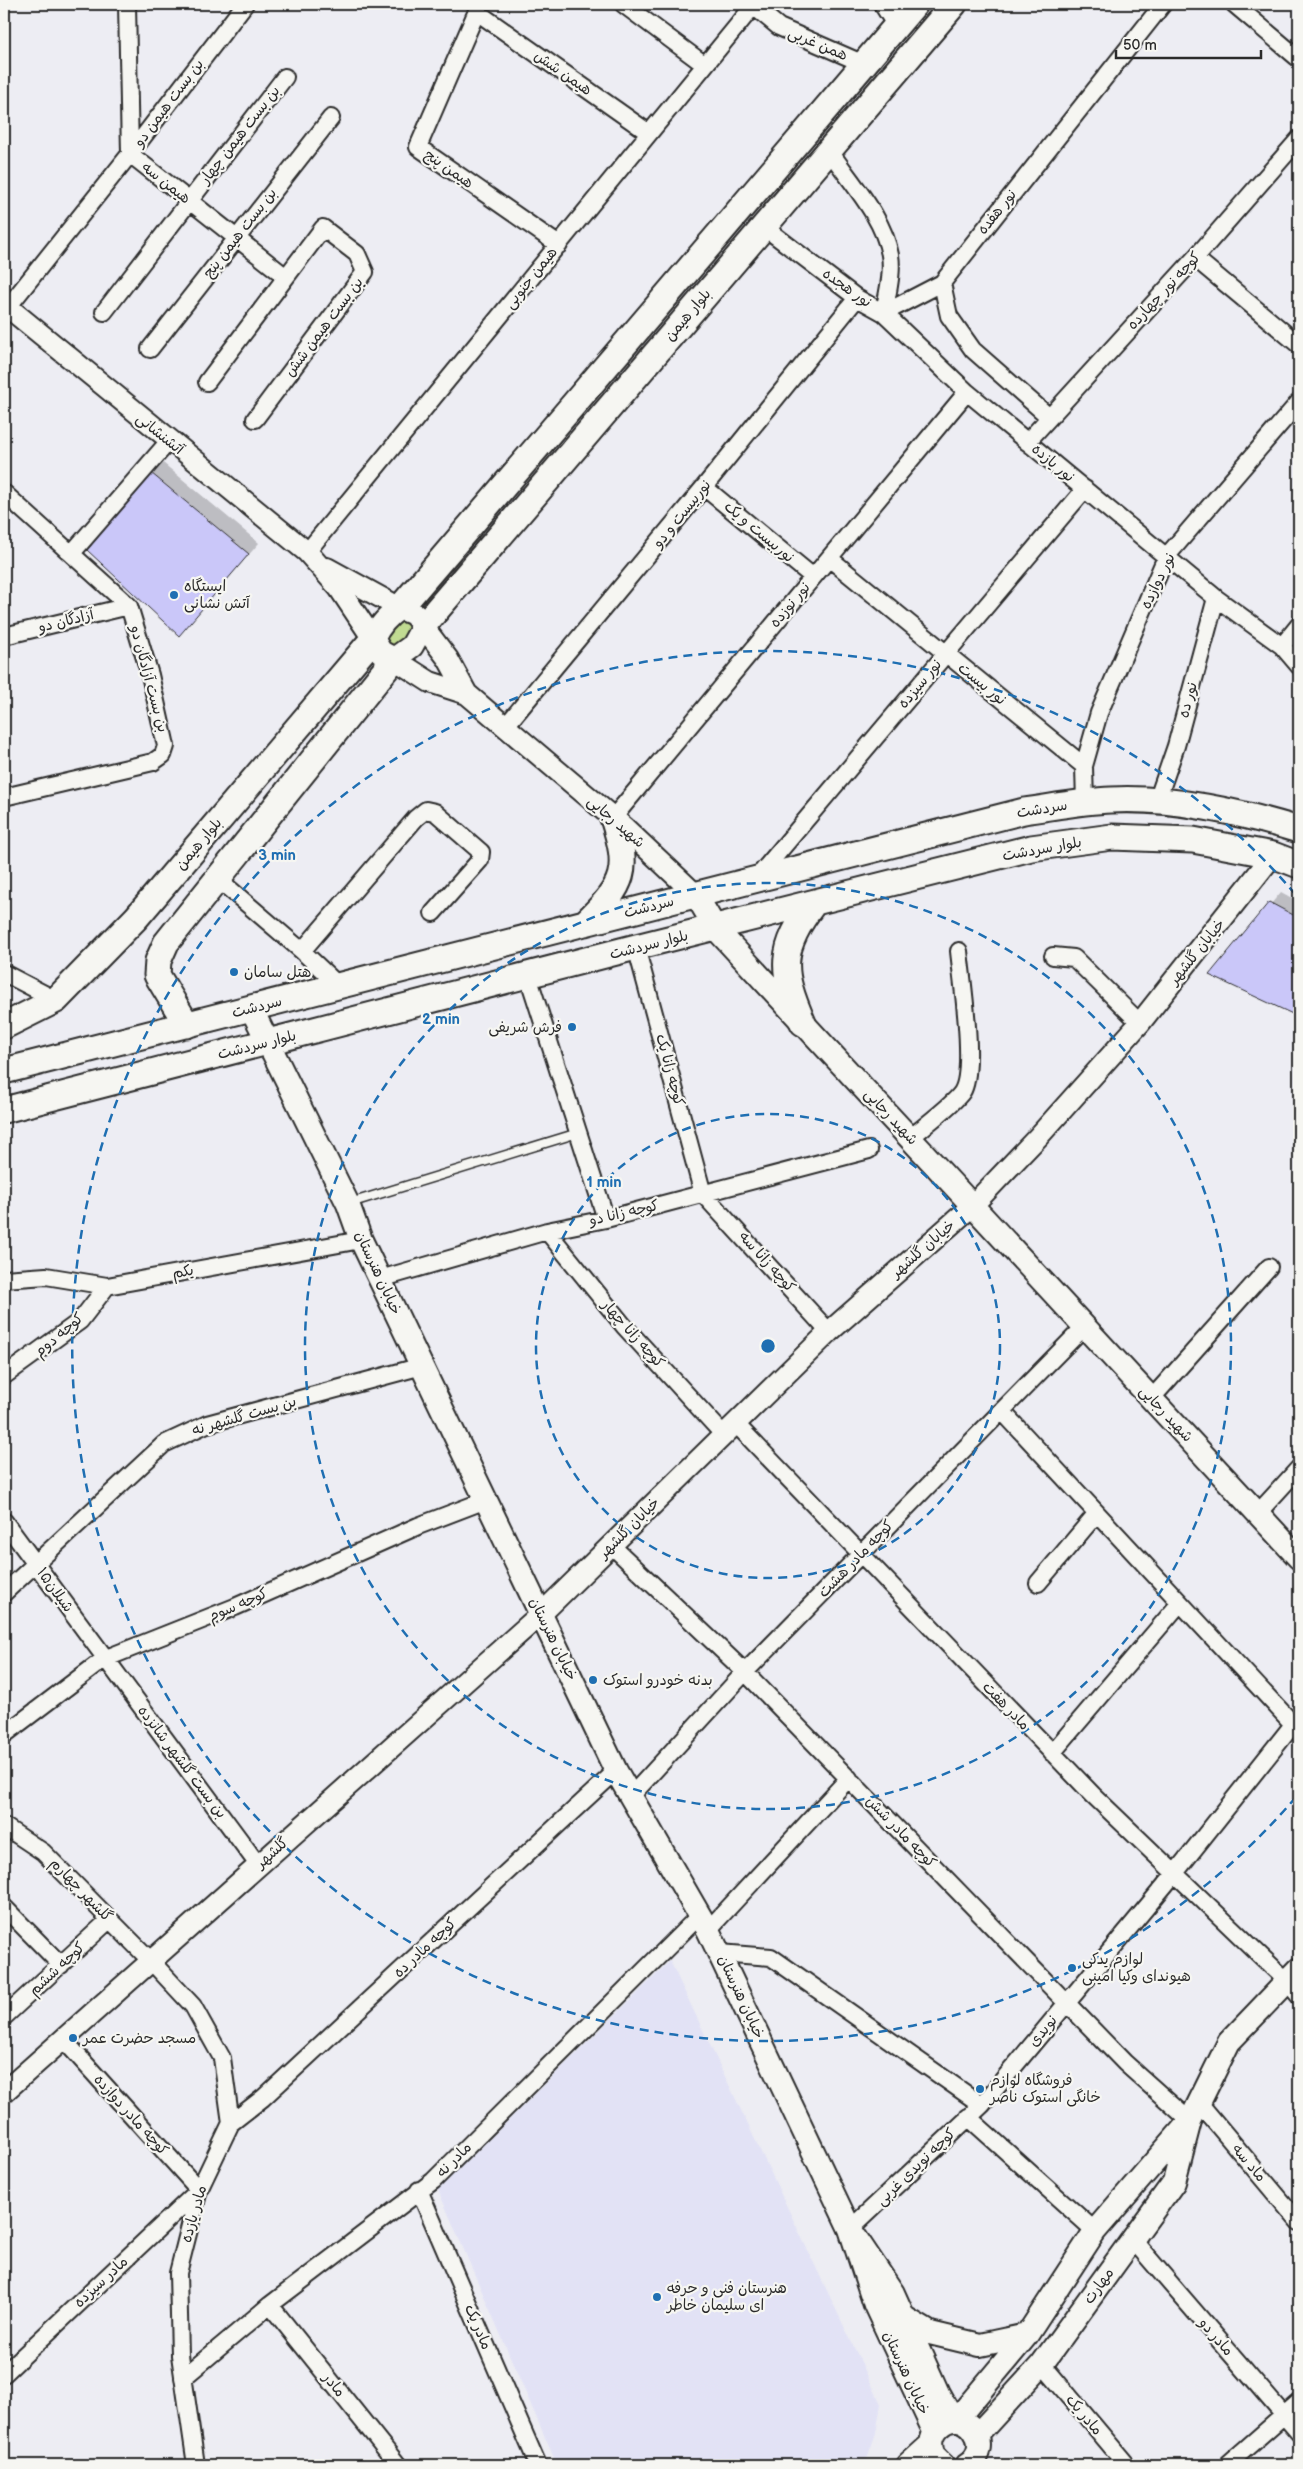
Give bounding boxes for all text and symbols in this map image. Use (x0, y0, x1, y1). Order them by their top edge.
street label: همن غربی (785, 23, 851, 65)
scale bar (1116, 28, 1260, 60)
text: 50 m (1123, 36, 1157, 55)
street label: هیمن شش (530, 46, 596, 100)
street label: بن بست هیمن دو (129, 55, 208, 151)
street label: بن بست هیمن چهار (195, 82, 284, 189)
street label: هیمن پنج (421, 145, 477, 193)
street label: هیمن سه (138, 158, 194, 208)
street label: بن بست هیمن پنج (199, 184, 281, 282)
street label: نور هفده (973, 186, 1021, 238)
street label: هیمن جنوبی (500, 243, 562, 313)
street label: کوچه نور چهارده (1123, 248, 1205, 334)
street label: نور هجده (819, 264, 875, 312)
street label: بن بست هیمن شش (280, 273, 368, 381)
street label: بلوار هیمن (661, 285, 715, 345)
street label: آتشنشانی (132, 409, 189, 460)
street label: نور یازده (1028, 440, 1078, 486)
street label: نوربیست و دو (648, 476, 715, 553)
street label: نوربیست و یک (720, 497, 798, 567)
street label: نور دوازده (1136, 550, 1180, 612)
place label: ایستگاه آتش نشانی (184, 577, 251, 613)
street label: نور نوزده (765, 578, 815, 632)
marker: ایستگاه آتش نشانی (168, 589, 180, 601)
street label: آزادگان دو (35, 605, 97, 637)
street label: بن بست آزادگان دو (125, 623, 172, 735)
street label: نور سیزده (894, 655, 946, 713)
street label: نور بیست (954, 659, 1010, 709)
street label: نور ده (1174, 680, 1202, 720)
street label: شهید رجایی (583, 792, 649, 852)
street label: سردشت (1015, 796, 1069, 822)
street label: بلوار هیمن (172, 814, 226, 874)
street label: بلوار سردشت (1001, 833, 1083, 865)
text: 3 min (258, 846, 296, 865)
street label: سردشت (622, 892, 676, 922)
street label: خیابان گلشهر (1164, 915, 1229, 990)
street label: بلوار سردشت (608, 926, 690, 964)
place label: هتل سامان (244, 963, 311, 982)
marker: هتل سامان (228, 966, 240, 978)
street label: سردشت (230, 992, 284, 1022)
text: 2 min (422, 1010, 460, 1029)
place label: فرش شریفی (488, 1018, 562, 1037)
marker: فرش شریفی (566, 1021, 578, 1033)
street label: بلوار سردشت (216, 1026, 298, 1064)
street label: کوچه زانا یک (651, 1032, 689, 1108)
street label: شهید رجایی (860, 1085, 922, 1149)
text: 1 min (586, 1173, 622, 1192)
street label: کوچه زانا دو (586, 1196, 661, 1230)
street label: خیابان گلشهر (886, 1216, 959, 1283)
street label: کوچه زانا سه (734, 1227, 800, 1297)
street label: خیابان هنرستان (350, 1228, 406, 1318)
street label: یکم (171, 1261, 195, 1285)
street label: کوچه زانا چهار (597, 1295, 669, 1372)
street label: کوچه دوم (30, 1309, 89, 1363)
centre of rings (759, 1337, 777, 1355)
street label: شهید رجایی (1135, 1382, 1197, 1446)
street label: بن بست گلشهر نه (189, 1392, 299, 1440)
street label: خیابان گلشهر (594, 1493, 664, 1563)
street label: کوچه مادر هشت (814, 1516, 898, 1602)
street label: شیلان۱۵ (32, 1564, 78, 1616)
street label: کوچه سوم (205, 1584, 272, 1628)
street label: خیابان هنرستان (525, 1594, 581, 1684)
place label: بدنه خودرو استوک (603, 1671, 713, 1690)
marker: بدنه خودرو استوک (587, 1674, 599, 1686)
street label: مادر هفت (978, 1678, 1034, 1734)
street label: بن بست گلشهر شانزده (133, 1702, 231, 1822)
street label: کوچه مادر شش (862, 1792, 940, 1872)
street label: گلشهر (251, 1833, 293, 1873)
street label: گلشهر چهارم (45, 1854, 116, 1927)
street label: کوچه مادر ده (389, 1914, 461, 1982)
street label: کوچه ششم (25, 1938, 90, 2001)
place label: لوازم یدکى هیونداى وکیا امینى (1082, 1950, 1191, 1986)
street label: خیابان هنرستان (713, 1952, 769, 2042)
marker: لوازم یدکى هیونداى وکیا امینى (1066, 1962, 1078, 1974)
street label: نویدی (1024, 2011, 1062, 2051)
place label: مسجد حضرت عمر (81, 2029, 196, 2048)
marker: مسجد حضرت عمر (67, 2032, 79, 2044)
street label: کوچه مادر دوازده (89, 2070, 173, 2160)
place label: فروشگاه لوازم خانگى استوک ناصر (988, 2071, 1101, 2107)
marker: فروشگاه لوازم خانگى استوک ناصر (974, 2083, 986, 2095)
street label: کوچه نویدی غربی (872, 2124, 960, 2210)
street label: مادر نه (432, 2138, 476, 2182)
street label: ماد سه (1228, 2140, 1270, 2186)
street label: مادر یازده (177, 2183, 211, 2245)
street label: مادر سیزده (70, 2252, 132, 2312)
street label: مهارت (1079, 2264, 1119, 2308)
place label: هنرستان فنی و حرفه ای سلیمان خاطر (665, 2279, 787, 2315)
marker: هنرستان فنی و حرفه ای سلیمان خاطر (651, 2291, 663, 2303)
street label: مادر یک (460, 2301, 496, 2353)
street label: مادر دو (1194, 2313, 1238, 2360)
street label: خیابان هنرستان (878, 2328, 934, 2418)
street label: مادر (318, 2368, 350, 2401)
street label: مادر یک (1061, 2391, 1107, 2439)

